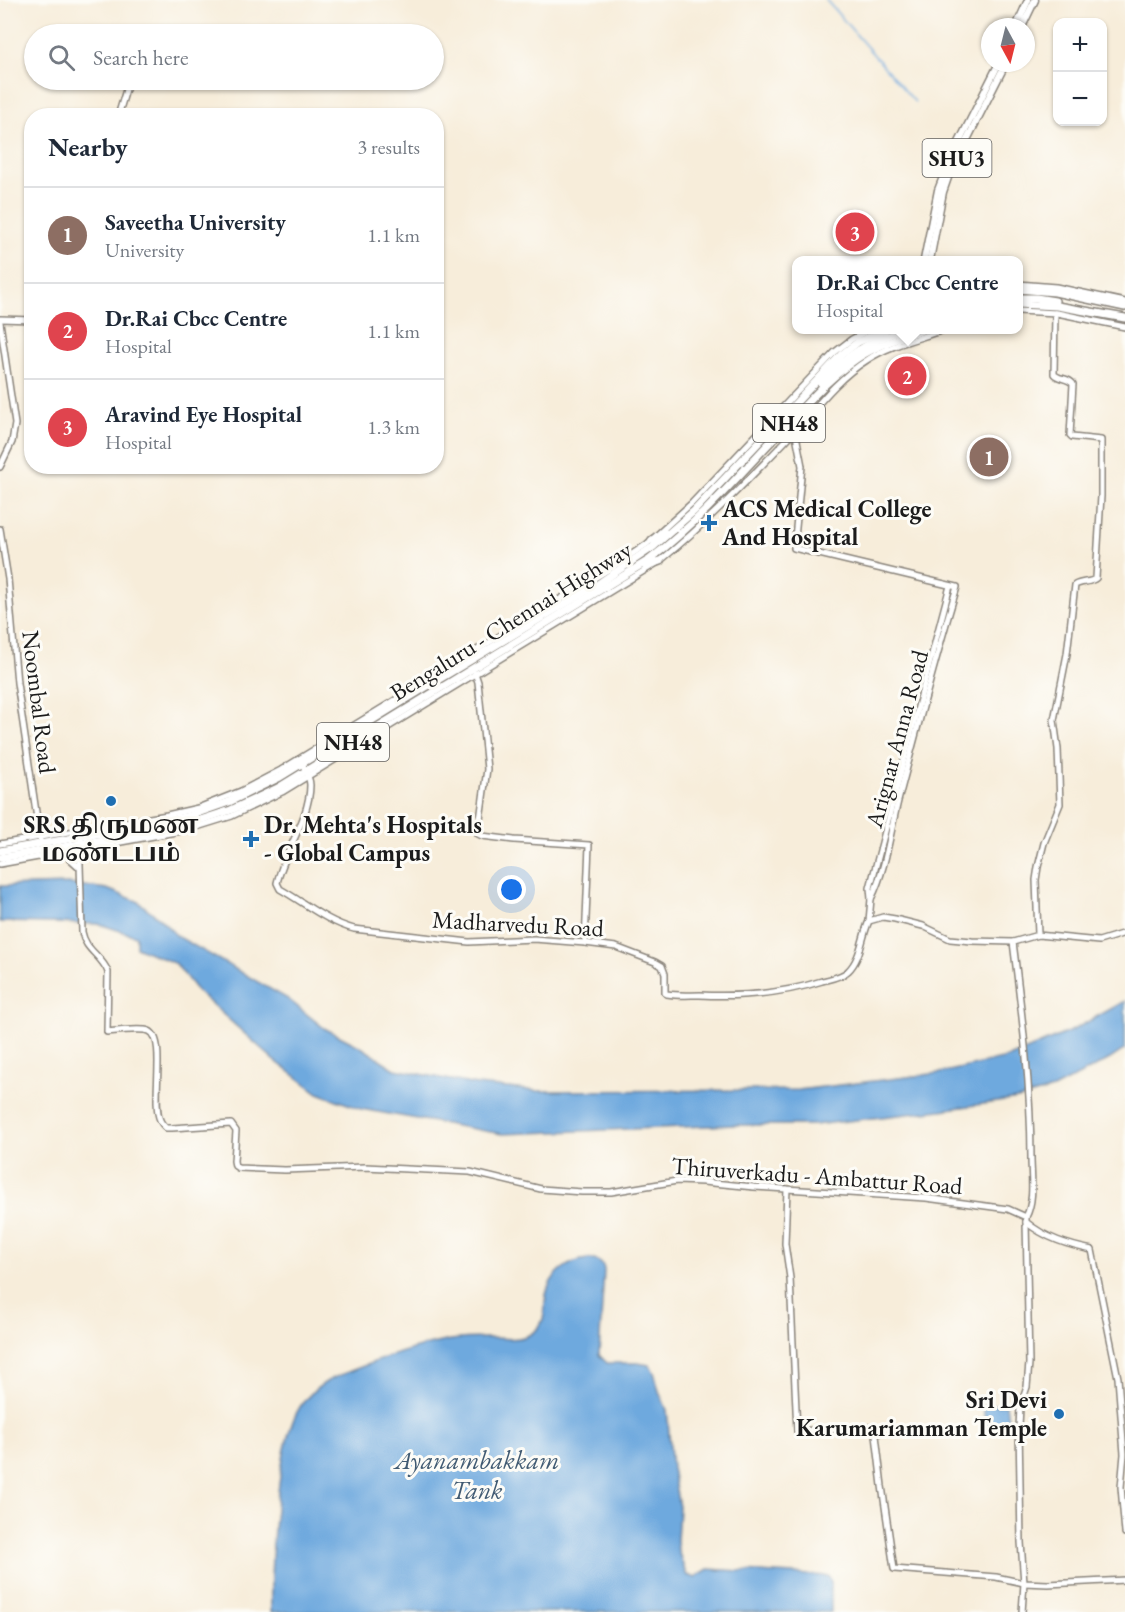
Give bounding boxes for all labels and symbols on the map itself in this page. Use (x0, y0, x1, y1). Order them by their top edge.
north arrow (981, 18, 1035, 72)
road number: SHU3 (922, 139, 992, 177)
pin: 3 (836, 210, 874, 254)
pin: 2 (888, 354, 926, 398)
road number: NH48 (753, 404, 825, 442)
pin: 1 (970, 434, 1008, 480)
place label: ACS Medical College And Hospital (721, 493, 932, 552)
marker: ACS Medical College And Hospital (700, 514, 718, 532)
street label: Bengaluru - Chennai Highway (384, 533, 638, 708)
street label: Noombal Road (15, 629, 64, 776)
street label: Arignar Anna Road (858, 646, 935, 832)
road number: NH48 (317, 723, 389, 761)
marker: SRS திருமண மண்டபம் (104, 794, 118, 808)
place label: SRS திருமண மண்டபம் (23, 809, 199, 868)
place label: Dr. Mehta's Hospitals - Global Campus (264, 809, 482, 868)
marker: Dr. Mehta's Hospitals - Global Campus (242, 830, 260, 848)
your location (497, 875, 526, 904)
street label: Madharvedu Road (431, 904, 605, 944)
street label: Thiruverkadu - Ambattur Road (671, 1150, 964, 1201)
place label: Sri Devi Karumariamman Temple (796, 1384, 1047, 1443)
marker: Sri Devi Karumariamman Temple (1052, 1407, 1066, 1421)
water label: Ayanambakkam Tank (393, 1443, 559, 1507)

